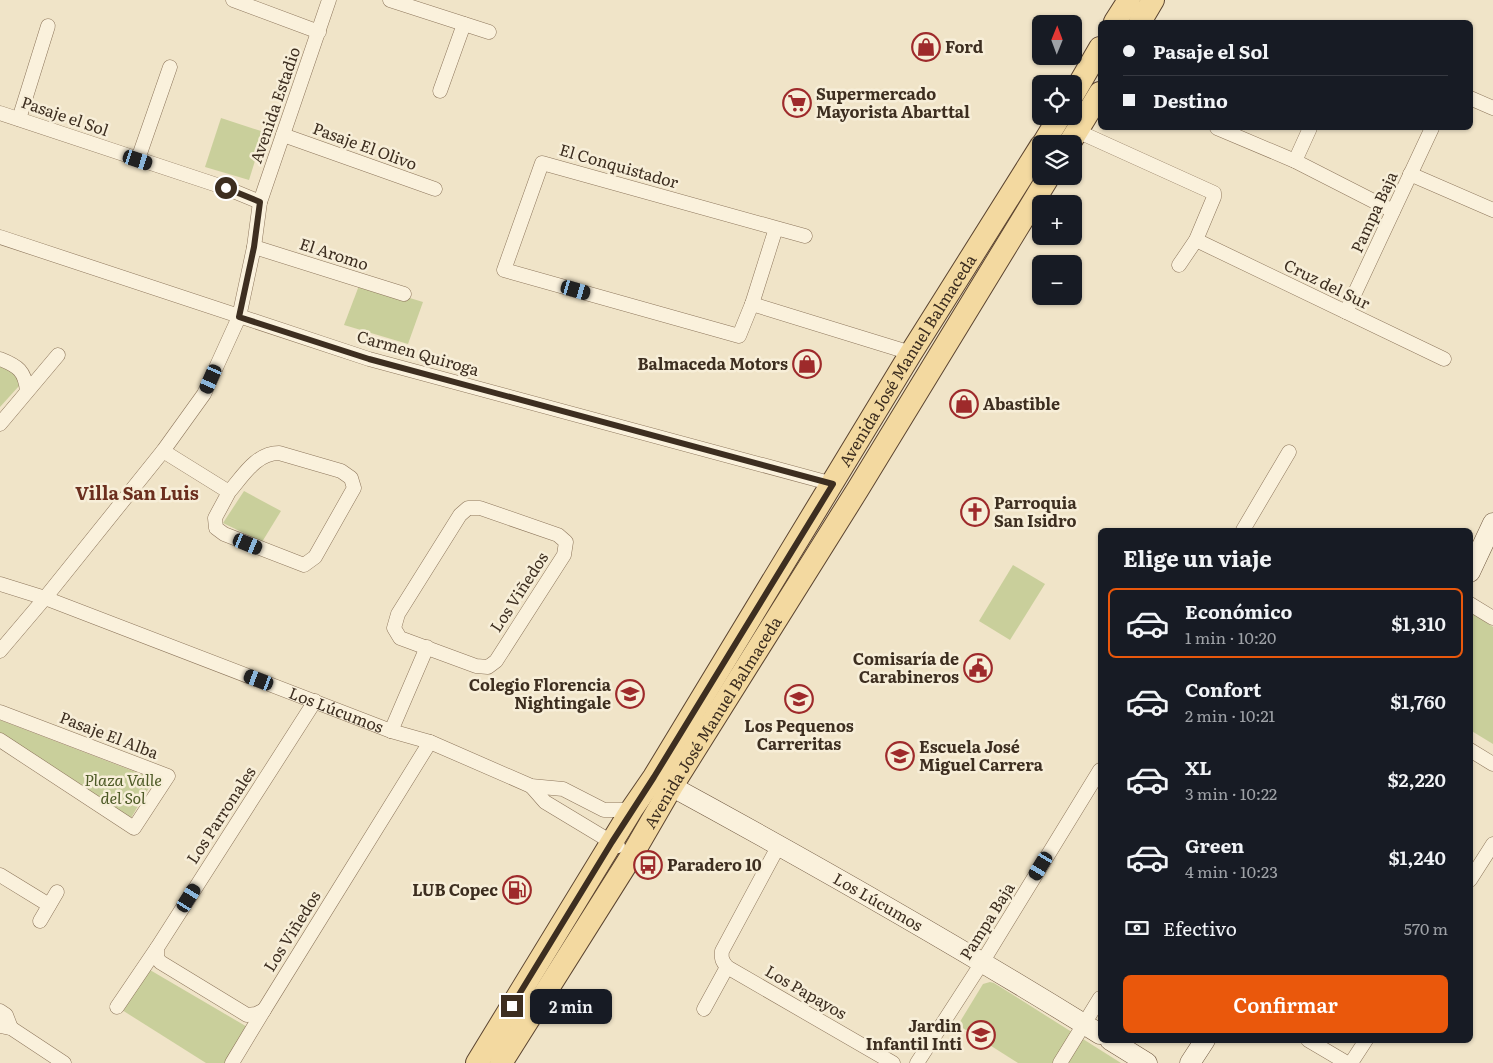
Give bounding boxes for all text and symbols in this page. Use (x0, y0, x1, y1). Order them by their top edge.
north arrow (1032, 15, 1082, 65)
map controls (1032, 15, 1082, 305)
shop icon: Ford (911, 32, 941, 62)
place label: Ford (945, 34, 984, 58)
text: Pasaje el Sol (1153, 37, 1269, 65)
street label: Avenida Estadio (243, 43, 305, 166)
button: locate (1032, 75, 1082, 125)
place label: Supermercado Mayorista Abarttal (816, 81, 970, 123)
text: Destino (1153, 86, 1228, 114)
supermarket icon: Supermercado Mayorista Abarttal (782, 88, 812, 118)
street label: Pasaje el Sol (18, 89, 112, 141)
street label: Pasaje El Olivo (310, 115, 421, 175)
button: layers (1032, 135, 1082, 185)
street label: El Conquistador (557, 137, 682, 194)
car (121, 148, 154, 172)
street label: Pampa Baja (1344, 167, 1403, 256)
route start (215, 177, 237, 199)
button: + (1032, 195, 1082, 245)
street label: El Aromo (297, 231, 372, 276)
street label: Avenida José Manuel Balmaceda (832, 249, 981, 471)
street label: Cruz del Sur (1280, 252, 1375, 315)
button: − (1032, 255, 1082, 305)
car (559, 279, 592, 301)
street label: Carmen Quiroga (354, 323, 483, 381)
shop icon: Balmaceda Motors (792, 349, 822, 379)
place label: Balmaceda Motors (637, 351, 788, 375)
car (198, 362, 223, 396)
shop icon: Abastible (949, 389, 979, 419)
place label: Abastible (983, 391, 1060, 415)
district label: Villa San Luis (75, 479, 199, 506)
place label: Parroquia San Isidro (994, 490, 1077, 532)
church icon: Parroquia San Isidro (960, 497, 990, 527)
car (231, 531, 264, 557)
text: Elige un viaje (1123, 541, 1272, 574)
street label: Los Viñedos (483, 547, 553, 636)
text: Económico (1185, 597, 1292, 625)
icon: car (1125, 601, 1170, 646)
text: $1,310 (1391, 609, 1446, 637)
street label: Avenida José Manuel Balmaceda (637, 611, 787, 833)
text: 1 min · 10:20 (1185, 625, 1276, 649)
place label: Comisaría de Carabineros (853, 646, 959, 688)
public building icon: Comisaría de Carabineros (963, 653, 993, 683)
car (242, 668, 275, 692)
place label: Colegio Florencia Nightingale (469, 672, 612, 714)
text: Confort (1185, 675, 1261, 703)
school or university icon: Colegio Florencia Nightingale (615, 679, 645, 709)
icon: car (1125, 679, 1170, 724)
street label: Los Lúcumos (286, 680, 387, 738)
school or university icon: Los Pequenos Carreritas (784, 684, 814, 714)
text: $1,760 (1390, 687, 1446, 715)
text: 2 min · 10:21 (1185, 703, 1275, 727)
street label: Pasaje El Alba (56, 704, 163, 764)
place label: Los Pequenos Carreritas (744, 713, 854, 755)
place label: Escuela José Miguel Carrera (919, 734, 1044, 776)
school or university icon: Escuela José Miguel Carrera (885, 741, 915, 771)
text: XL (1185, 753, 1212, 781)
icon: car (1125, 757, 1170, 802)
street label: Los Parronales (180, 761, 261, 868)
text: $2,220 (1387, 765, 1446, 793)
park label: Plaza Valle del Sol (84, 767, 162, 809)
text: 3 min · 10:22 (1185, 781, 1277, 805)
text: Green (1185, 831, 1244, 859)
icon: car (1125, 835, 1170, 880)
text: $1,240 (1389, 843, 1446, 871)
car (1026, 849, 1055, 883)
bus stop icon: Paradero 10 (633, 850, 663, 880)
place label: Paradero 10 (667, 852, 762, 876)
text: 4 min · 10:23 (1185, 859, 1278, 883)
street label: Los Lúcumos (829, 866, 928, 936)
fuel station icon: LUB Copec (502, 875, 532, 905)
place label: LUB Copec (412, 877, 498, 901)
street label: Pampa Baja (953, 877, 1020, 964)
car (174, 881, 203, 915)
street label: Los Viñedos (257, 885, 326, 976)
icon: cash (1123, 914, 1151, 942)
text: Efectivo (1163, 914, 1237, 942)
text: 570 m (1404, 916, 1448, 940)
street label: Los Papayos (761, 958, 852, 1024)
button: Confirmar (1123, 975, 1448, 1033)
callout: 2 min (530, 988, 612, 1024)
text: 2 min (549, 994, 593, 1018)
route end (501, 995, 523, 1017)
place label: Jardin Infantil Inti (866, 1013, 962, 1055)
school or university icon: Jardin Infantil Inti (966, 1020, 996, 1050)

